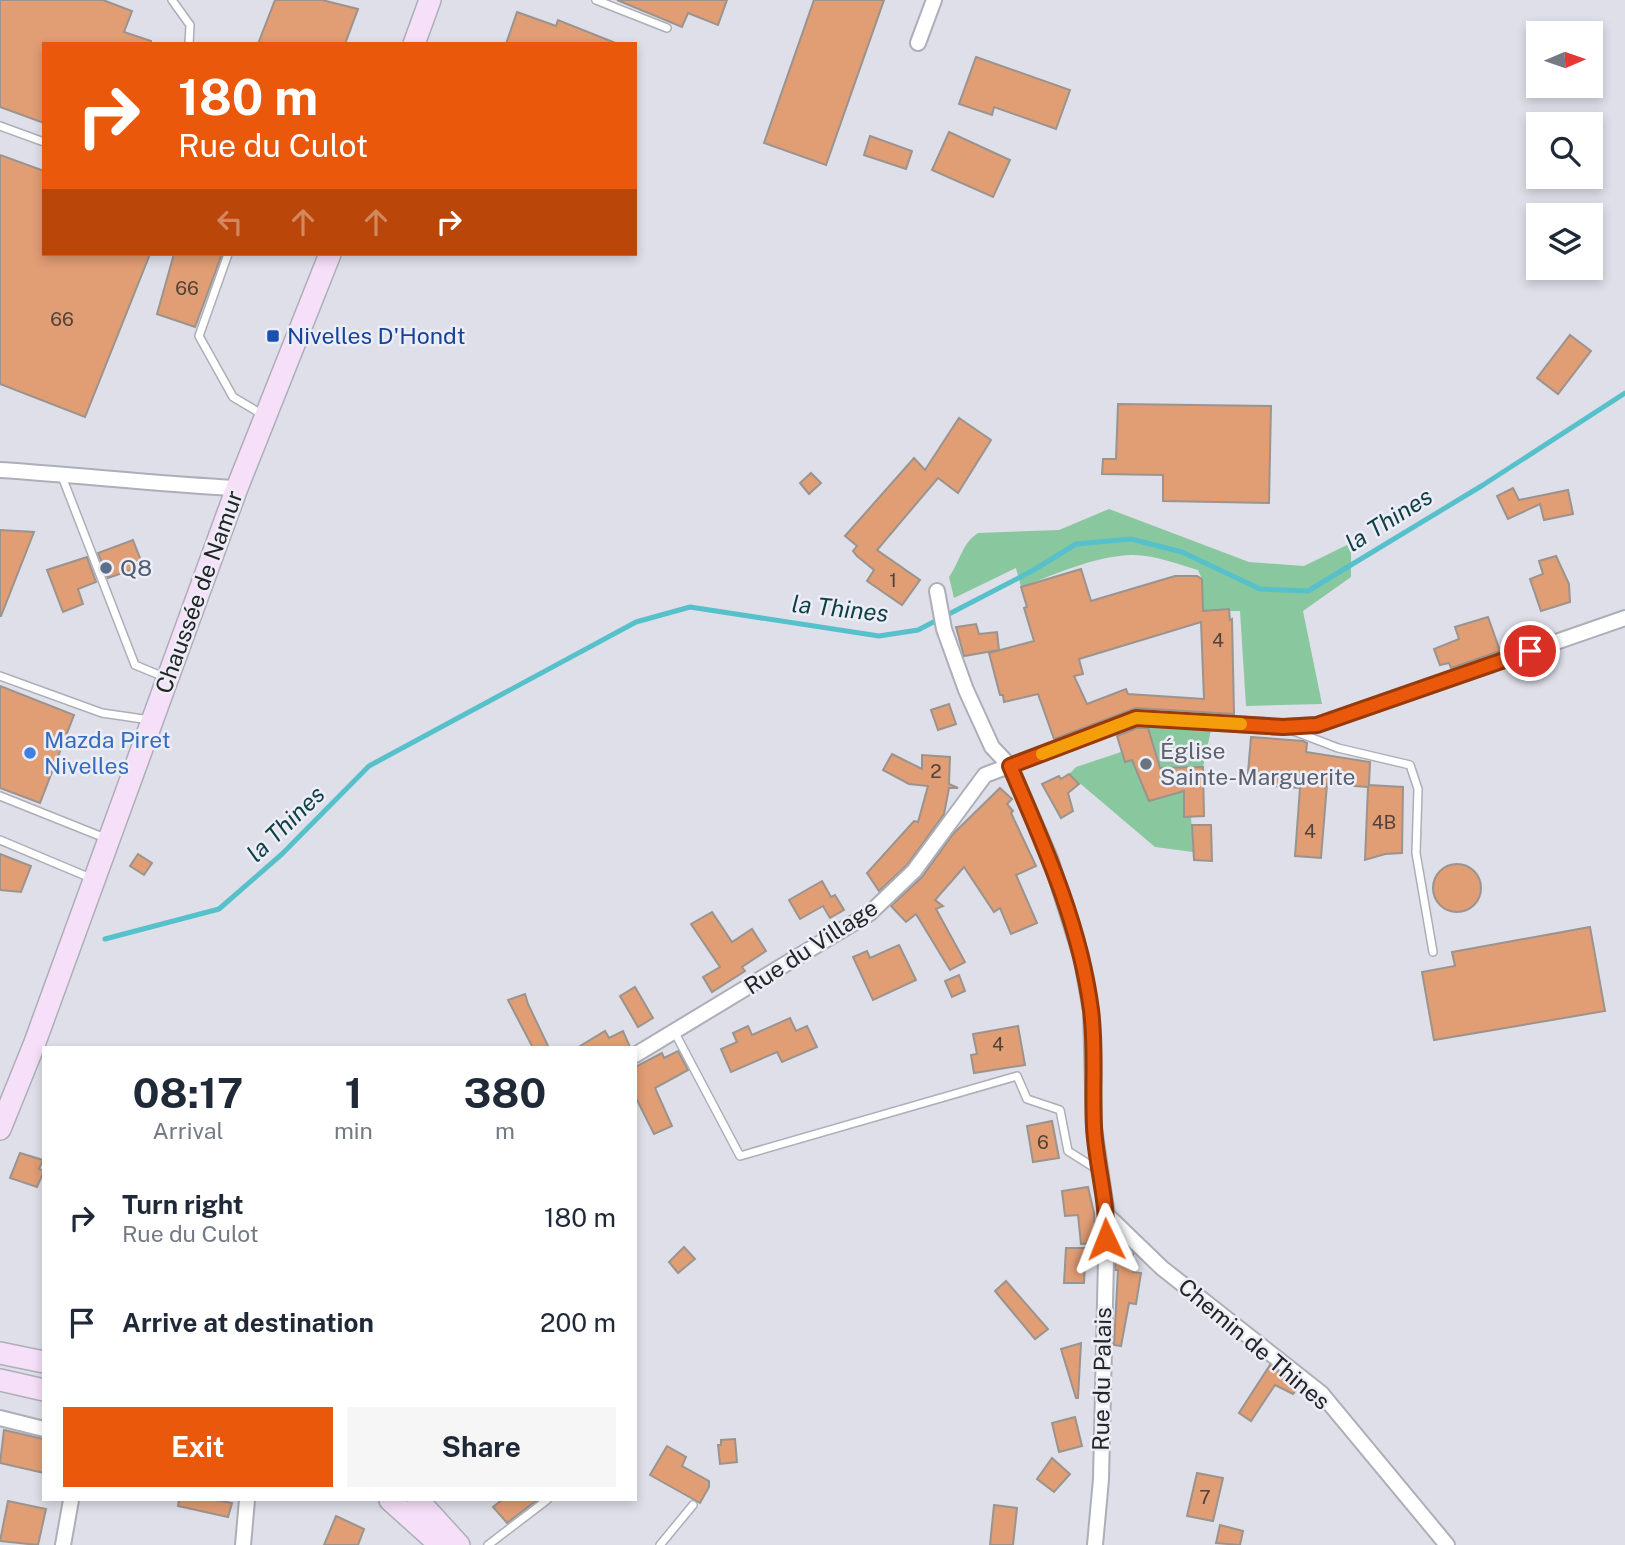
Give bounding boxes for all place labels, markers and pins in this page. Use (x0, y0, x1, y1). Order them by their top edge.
place label: Nivelles D'Hondt (287, 322, 466, 349)
marker: Nivelles D'Hondt (265, 328, 281, 344)
place label: Q8 (120, 554, 152, 581)
marker: Q8 (98, 560, 114, 576)
pin (1500, 621, 1560, 681)
place label: Mazda Piret Nivelles (44, 726, 171, 779)
place label: Église Sainte-Marguerite (1160, 737, 1356, 790)
marker: Mazda Piret Nivelles (22, 745, 38, 761)
marker: Église Sainte-Marguerite (1138, 756, 1154, 772)

